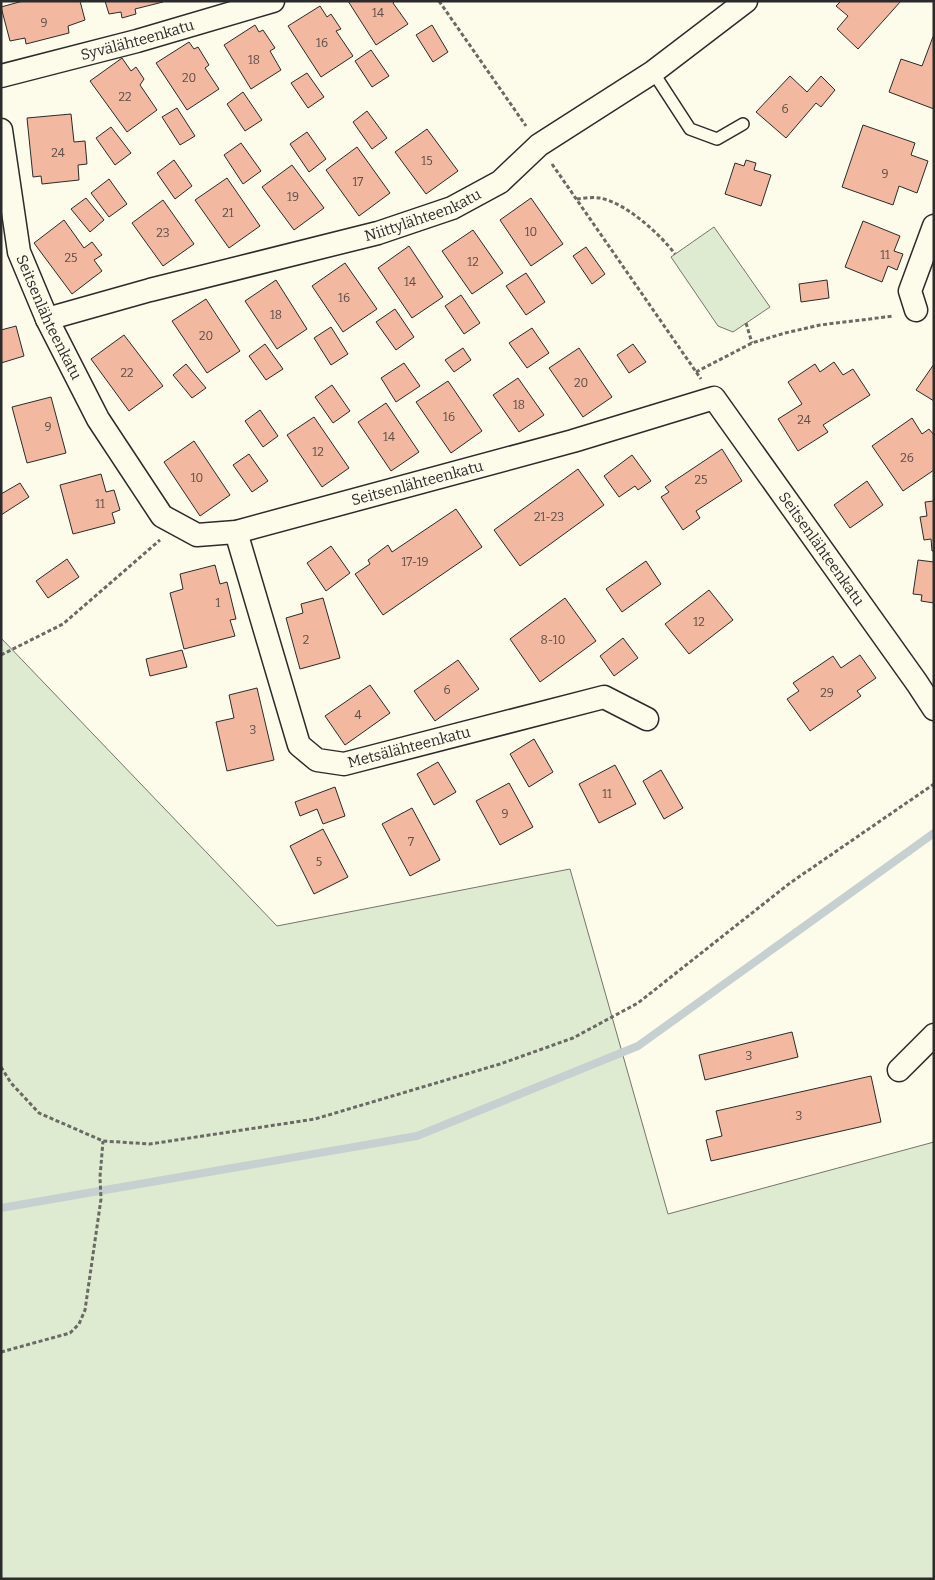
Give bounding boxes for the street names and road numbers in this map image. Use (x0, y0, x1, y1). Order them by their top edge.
street label: Syvälähteenkatu (79, 16, 196, 64)
street label: Niittylähteenkatu (363, 185, 484, 245)
street label: Seitsenlähteenkatu (12, 252, 85, 383)
street label: Seitsenlähteenkatu (349, 457, 485, 509)
street label: Seitsenlähteenkatu (775, 488, 868, 609)
street label: Metsälähteenkatu (346, 723, 472, 772)

